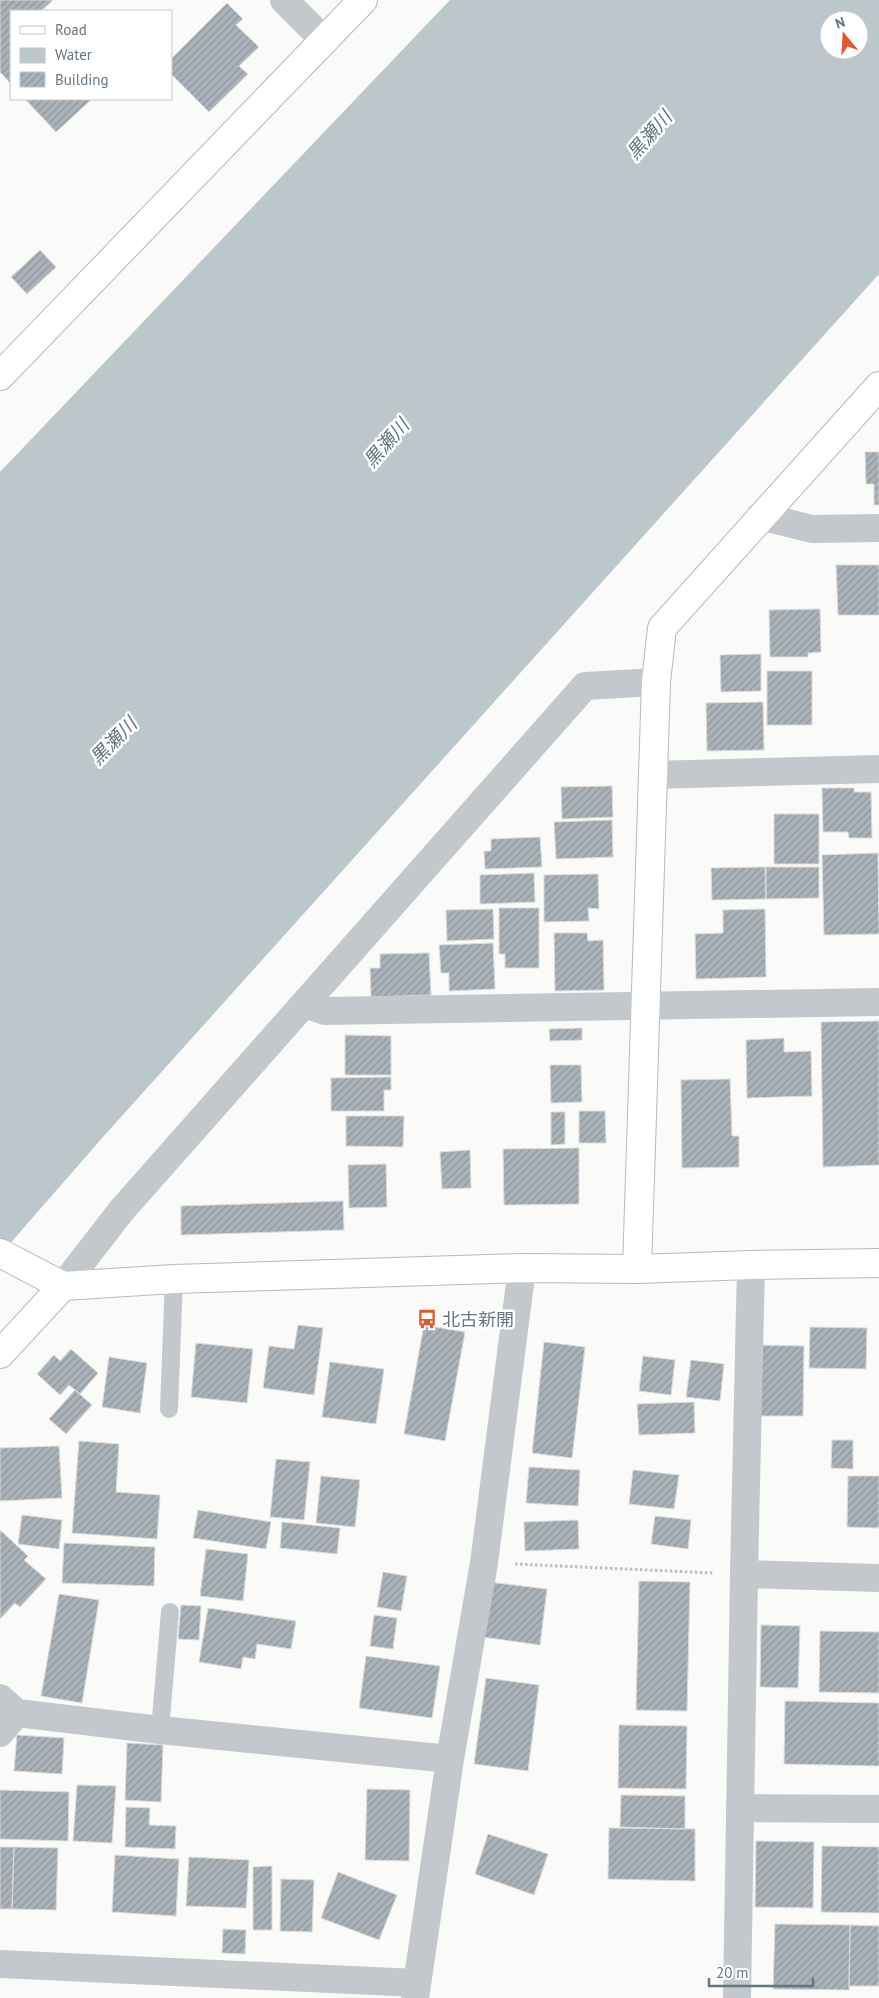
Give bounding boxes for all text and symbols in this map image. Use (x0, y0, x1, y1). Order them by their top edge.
legend (10, 10, 172, 100)
north arrow (819, 10, 869, 60)
text: N (833, 13, 847, 33)
text: Road (55, 20, 87, 39)
text: Water (55, 45, 92, 64)
text: Building (55, 70, 109, 89)
water label: 黒瀬川 (621, 104, 678, 164)
water label: 黒瀬川 (358, 412, 415, 472)
water label: 黒瀬川 (85, 711, 143, 770)
bus stop icon: 北古新開 (416, 1308, 438, 1330)
place label: 北古新開 (442, 1308, 514, 1331)
scale bar (709, 1956, 813, 1988)
text: 20 m (716, 1963, 749, 1982)

